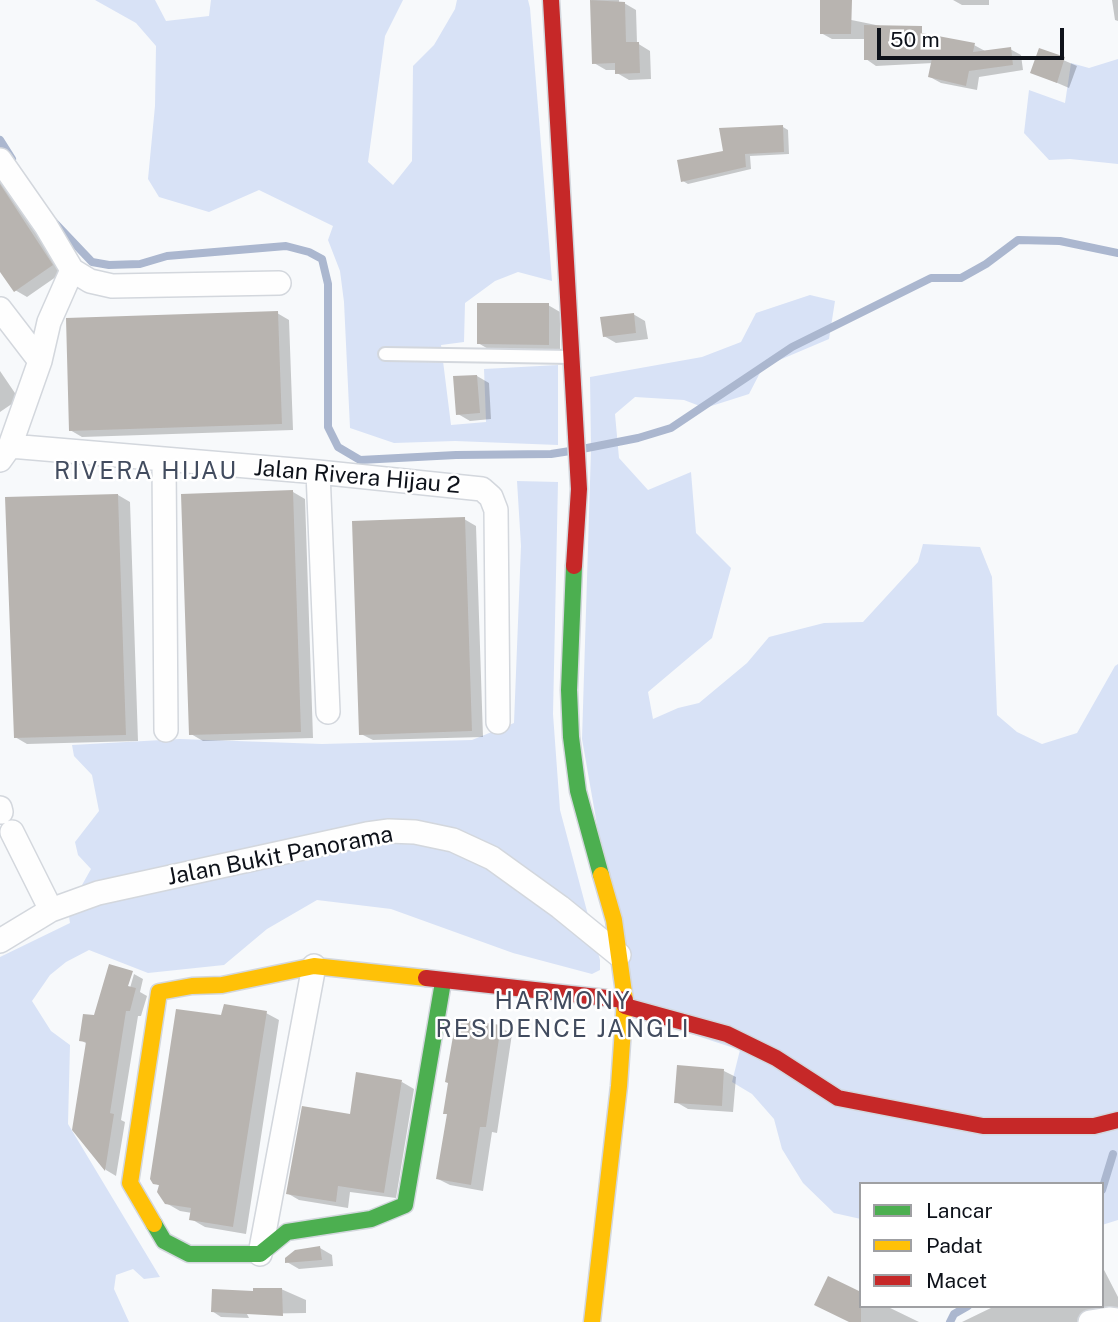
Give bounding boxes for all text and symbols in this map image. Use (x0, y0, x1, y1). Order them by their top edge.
scale bar (880, 14, 1067, 58)
text: 50 m (890, 27, 940, 52)
street label: Jalan Rivera Hijau 2 (253, 454, 461, 500)
district label: RIVERA HIJAU (55, 458, 237, 486)
street label: Jalan Bukit Panorama (165, 821, 395, 891)
district label: HARMONY RESIDENCE JANGLI (438, 988, 688, 1044)
legend (859, 1182, 1104, 1308)
text: Lancar (926, 1198, 993, 1223)
text: Padat (926, 1233, 983, 1258)
text: Macet (926, 1268, 987, 1293)

